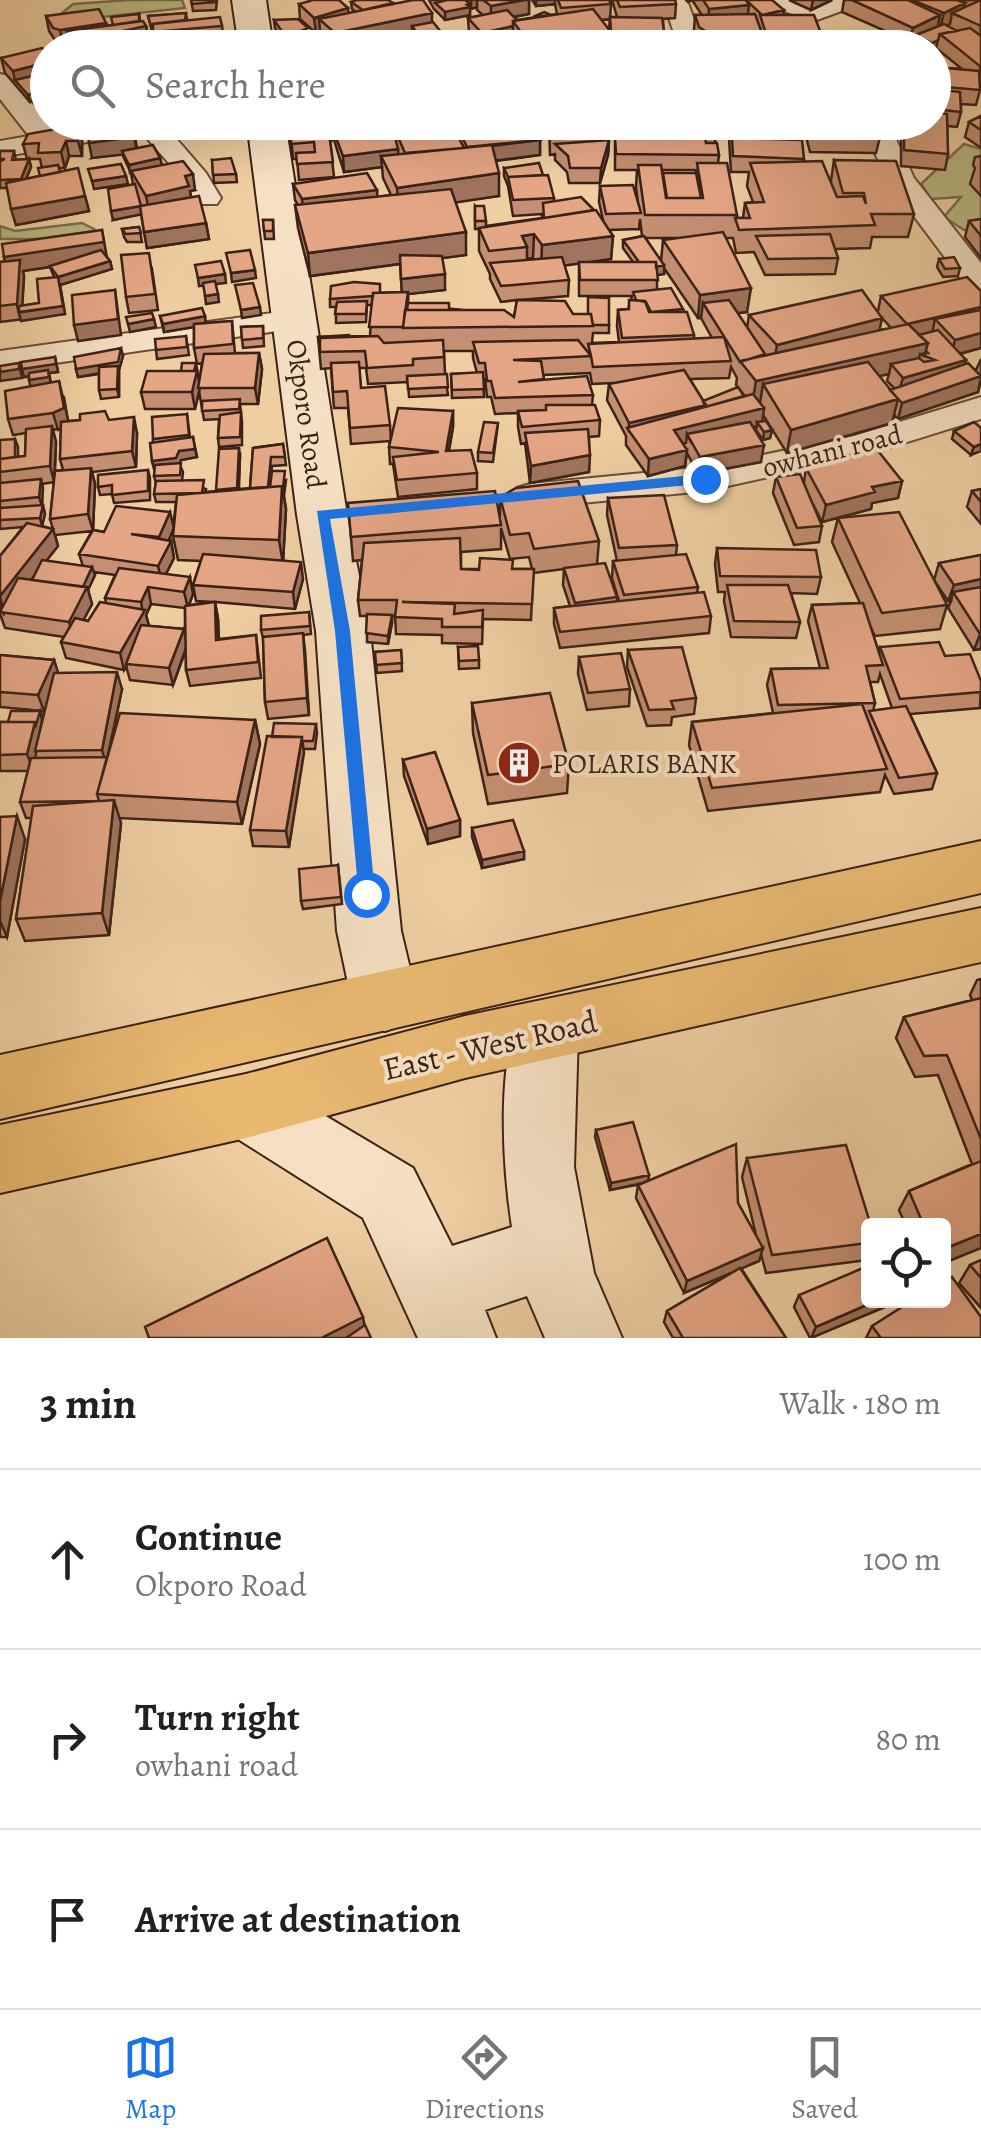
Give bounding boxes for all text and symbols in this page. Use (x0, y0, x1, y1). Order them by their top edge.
search box (30, 30, 951, 140)
icon: search (65, 58, 120, 113)
text: Search here (145, 59, 326, 111)
street label: Okporo Road (277, 337, 335, 492)
street label: owhani road (759, 415, 907, 487)
route end (683, 457, 729, 503)
building icon: POLARIS BANK (496, 740, 542, 786)
place label: POLARIS BANK (552, 745, 737, 783)
route start (344, 872, 390, 918)
street label: East - West Road (379, 999, 602, 1091)
map controls (861, 1218, 951, 1308)
button: locate (861, 1218, 951, 1308)
text: 3 min (40, 1375, 136, 1432)
text: Walk · 180 m (780, 1381, 941, 1425)
text: Continue (135, 1511, 282, 1563)
icon: ahead (40, 1532, 95, 1587)
text: 100 m (863, 1537, 941, 1581)
text: Okporo Road (135, 1563, 307, 1607)
text: Turn right (135, 1691, 300, 1743)
icon: right (40, 1712, 95, 1767)
text: 80 m (875, 1717, 941, 1761)
text: owhani road (135, 1743, 298, 1787)
icon: arrive (40, 1892, 95, 1947)
text: Arrive at destination (135, 1893, 461, 1945)
tab: Map (123, 2030, 178, 2128)
tab: Directions (425, 2030, 545, 2128)
tab: Saved (791, 2030, 858, 2128)

